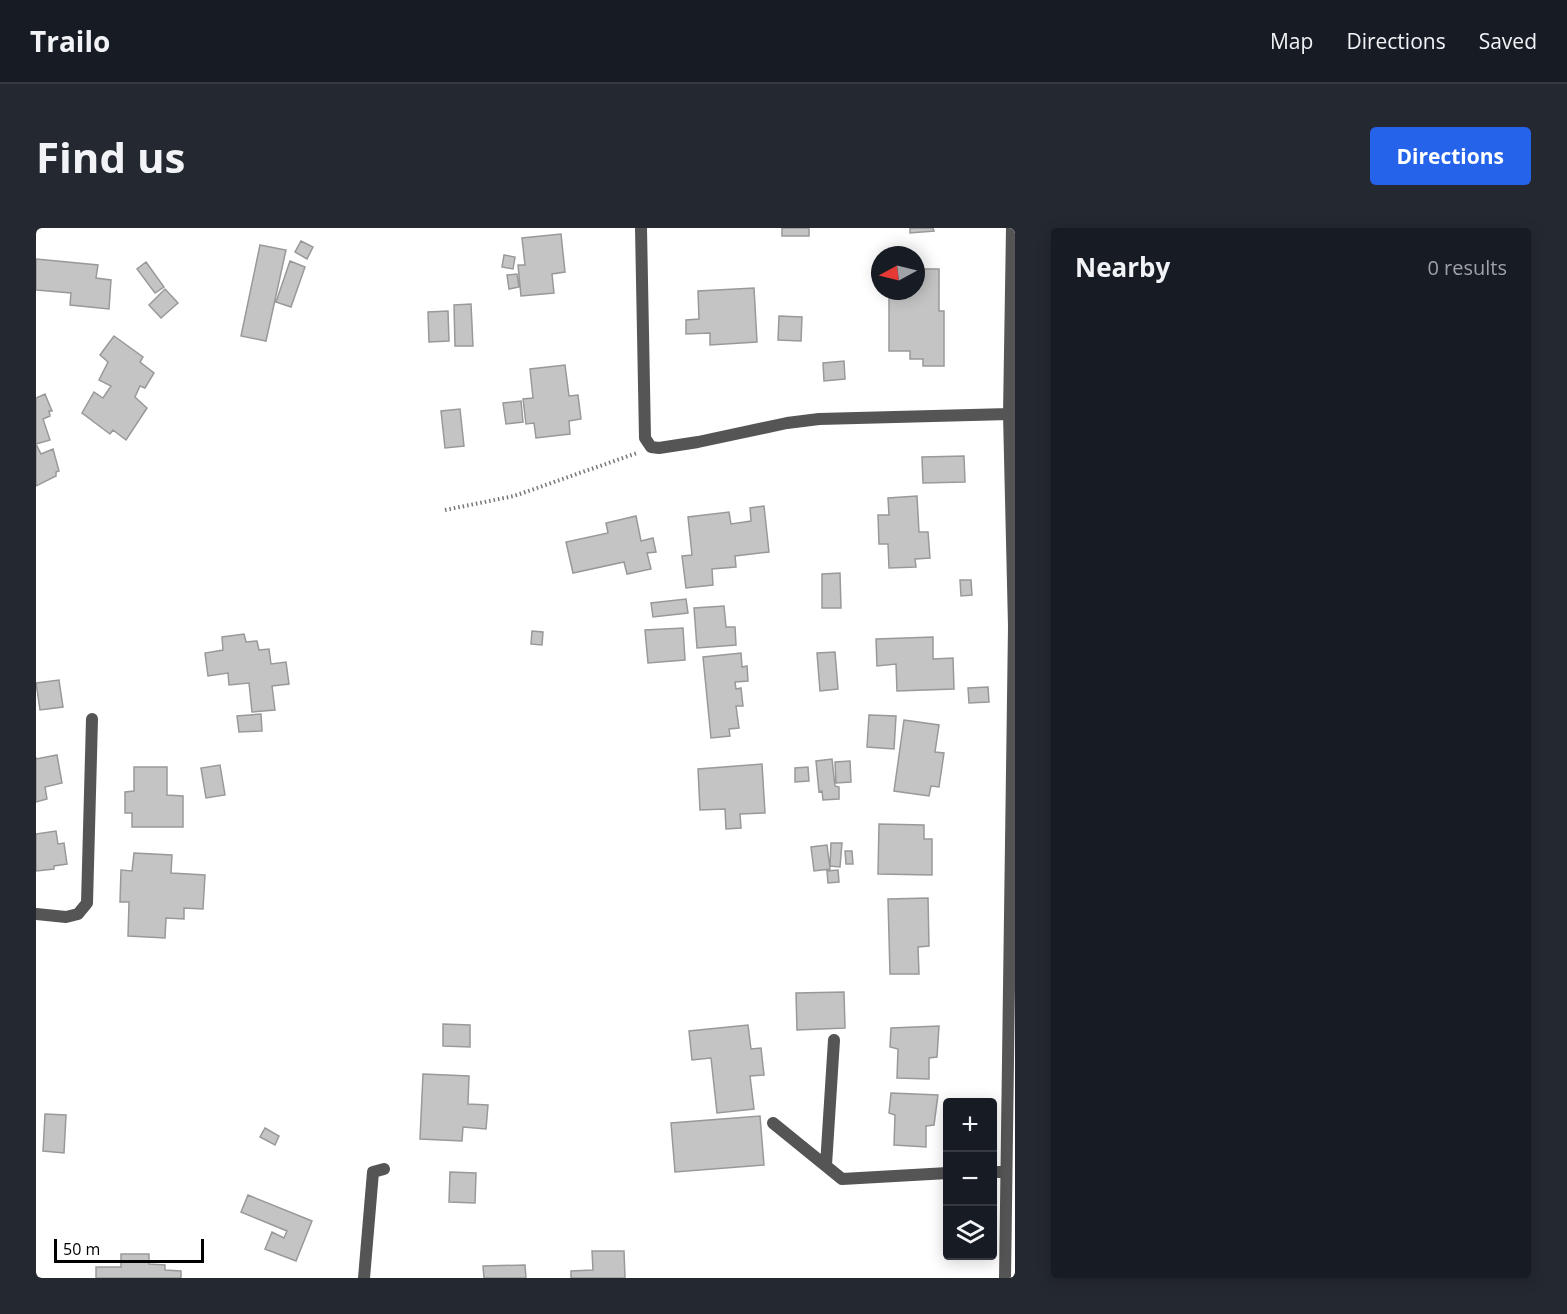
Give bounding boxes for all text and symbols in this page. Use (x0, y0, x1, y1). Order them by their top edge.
text: Trailo (30, 22, 110, 60)
text: Map (1270, 27, 1313, 55)
text: Directions (1346, 27, 1446, 55)
text: Saved (1479, 27, 1537, 55)
button: Directions (1370, 127, 1531, 185)
text: Find us (36, 128, 185, 185)
north arrow (871, 246, 925, 300)
text: Nearby (1075, 249, 1170, 285)
text: 0 results (1427, 254, 1507, 281)
map controls (943, 1098, 997, 1260)
button: + (943, 1098, 997, 1152)
button: − (943, 1152, 997, 1206)
button: layers (943, 1206, 997, 1260)
scale bar (54, 1236, 204, 1264)
text: 50 m (63, 1238, 100, 1260)

